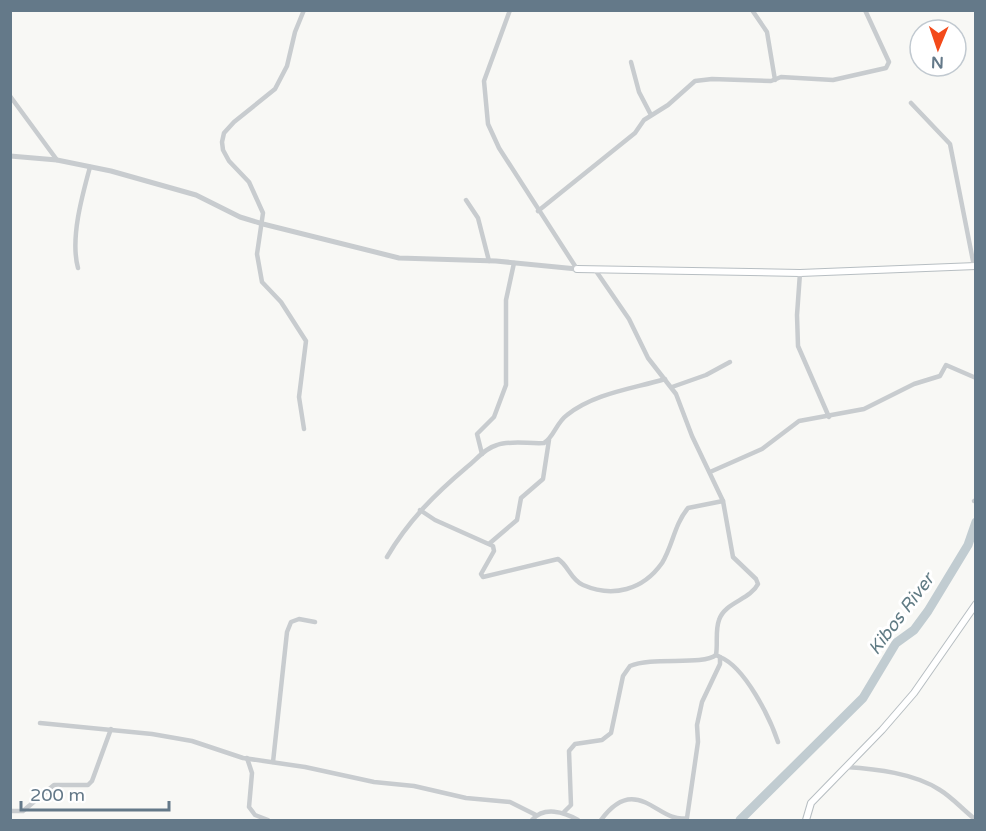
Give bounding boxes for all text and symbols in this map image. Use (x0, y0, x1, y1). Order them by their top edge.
north arrow (908, 18, 968, 78)
text: N (931, 52, 944, 72)
water label: Kibos River (863, 567, 940, 659)
scale bar (21, 774, 170, 812)
text: 200 m (30, 784, 85, 806)

